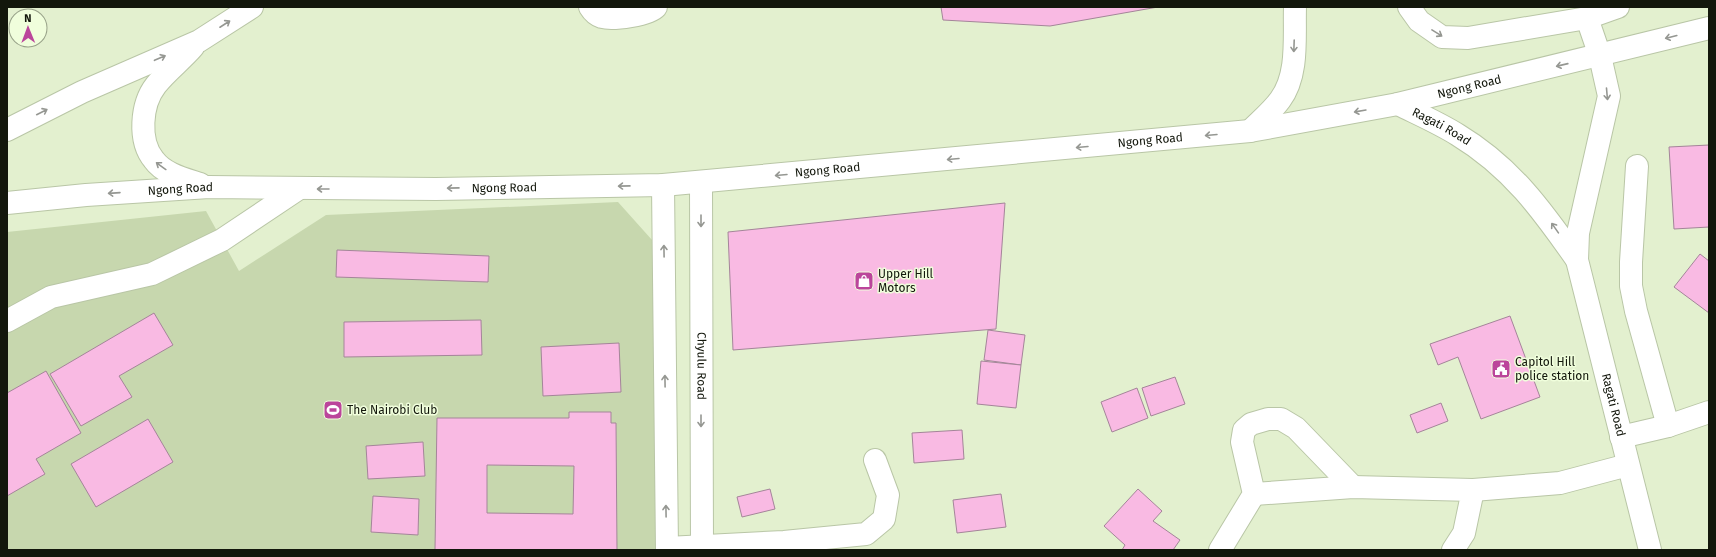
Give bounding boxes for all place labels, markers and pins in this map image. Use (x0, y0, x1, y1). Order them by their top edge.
place label: Upper Hill Motors (878, 267, 934, 295)
shop icon: Upper Hill Motors (853, 270, 875, 292)
place label: Capitol Hill police station (1515, 355, 1589, 383)
public building icon: Capitol Hill police station (1490, 358, 1512, 380)
sports icon: The Nairobi Club (322, 399, 344, 421)
place label: The Nairobi Club (347, 403, 437, 417)

